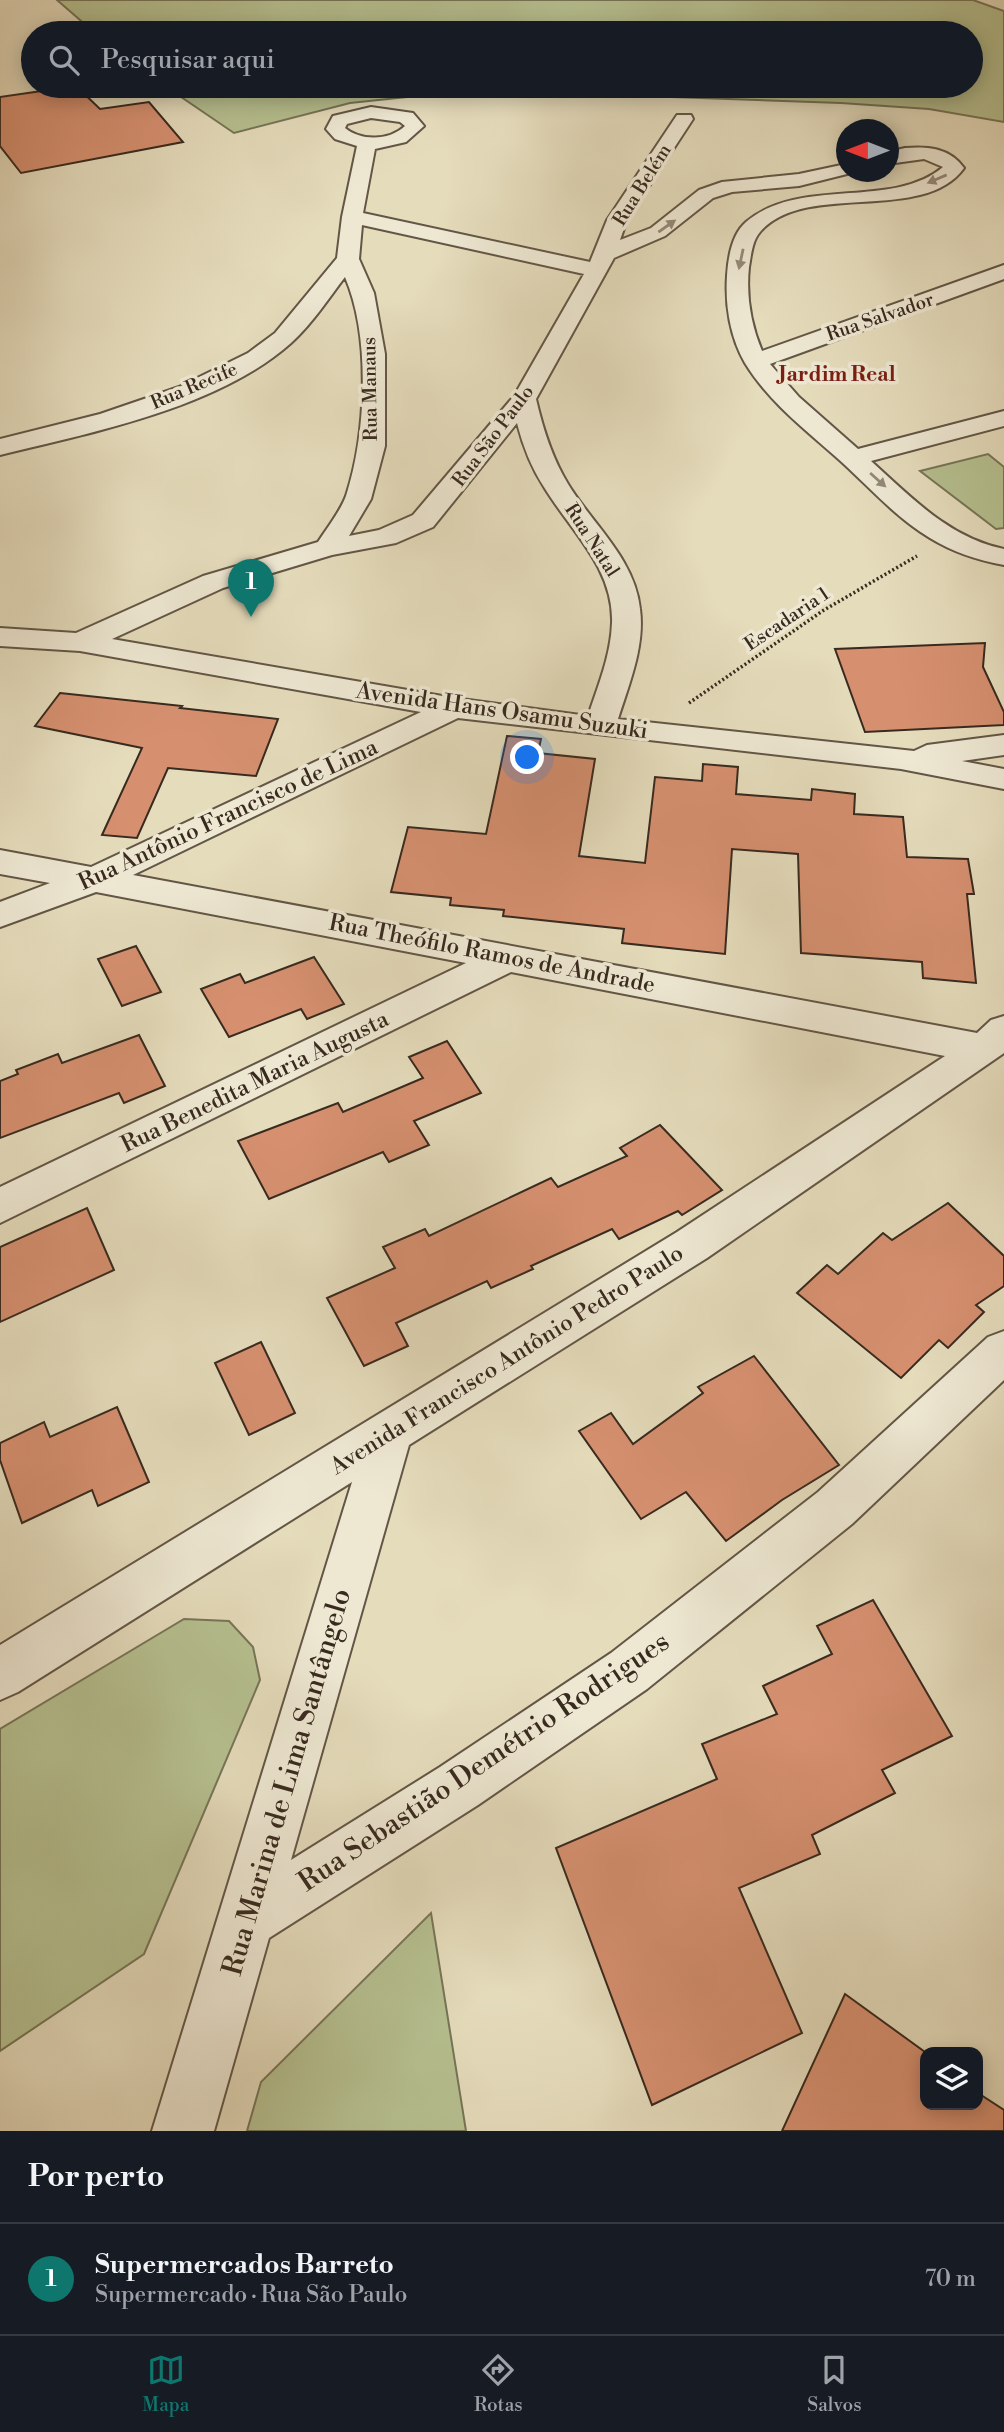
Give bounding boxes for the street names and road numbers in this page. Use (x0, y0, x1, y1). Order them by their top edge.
street label: Rua Belém (607, 139, 677, 231)
street label: Rua Salvador (823, 287, 937, 347)
street label: Rua Manaus (357, 337, 383, 441)
street label: Rua Recife (147, 357, 241, 415)
street label: Rua São Paulo (447, 380, 539, 492)
street label: Rua Natal (559, 499, 625, 582)
street label: Escadaria 1 (740, 582, 834, 656)
street label: Avenida Hans Osamu Suzuki (353, 677, 650, 745)
street label: Rua Antônio Francisco de Lima (74, 733, 383, 897)
street label: Rua Theófilo Ramos de Andrade (327, 909, 657, 999)
street label: Rua Benedita Maria Augusta (117, 1005, 394, 1159)
street label: Avenida Francisco Antônio Pedro Paulo (324, 1239, 689, 1481)
street label: Rua Marina de Lima Santângelo (215, 1584, 359, 1980)
street label: Rua Sebastião Demétrio Rodrigues (292, 1624, 676, 1900)

